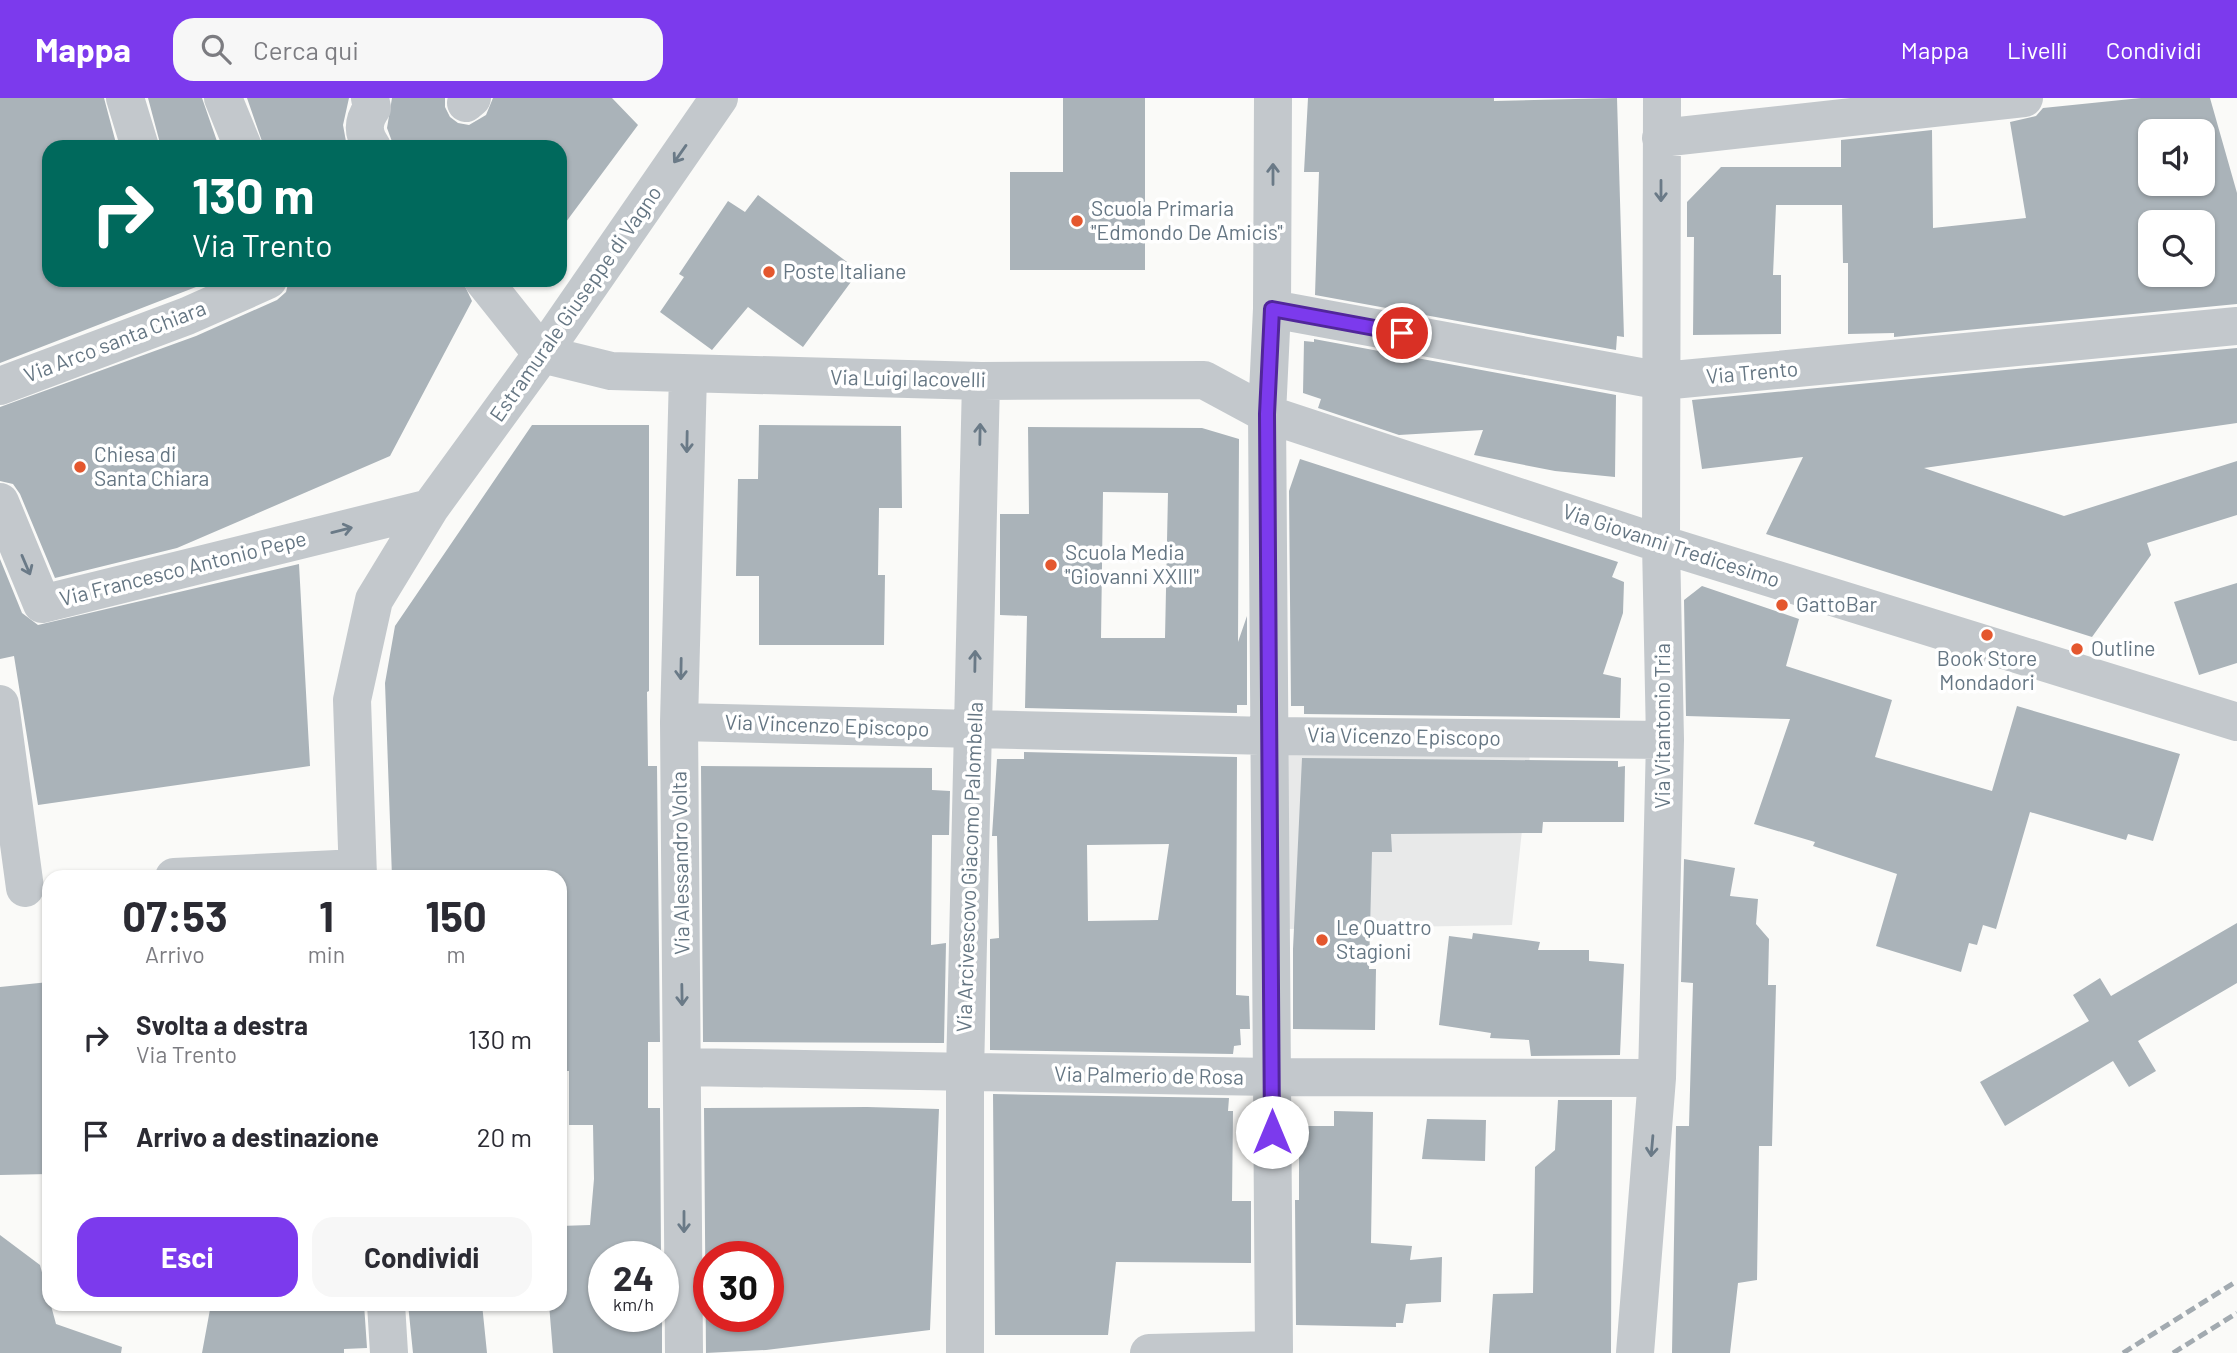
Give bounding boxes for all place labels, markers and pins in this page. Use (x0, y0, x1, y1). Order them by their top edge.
place label: Scuola Primaria "Edmondo De Amicis" (1091, 195, 1283, 244)
marker: Scuola Primaria "Edmondo De Amicis" (1069, 213, 1085, 229)
place label: Poste Italiane (783, 258, 906, 283)
marker: Poste Italiane (761, 264, 777, 280)
pin (1372, 303, 1432, 363)
place label: Chiesa di Santa Chiara (94, 441, 209, 490)
marker: Chiesa di Santa Chiara (72, 459, 88, 475)
place label: Scuola Media "Giovanni XXIII" (1065, 539, 1199, 588)
marker: Scuola Media "Giovanni XXIII" (1043, 557, 1059, 573)
place label: GattoBar (1796, 591, 1878, 616)
marker: GattoBar (1774, 597, 1790, 613)
marker: Book Store Mondadori (1979, 627, 1995, 643)
place label: Outline (2091, 635, 2156, 660)
marker: Outline (2069, 641, 2085, 657)
place label: Book Store Mondadori (1937, 645, 2037, 694)
place label: Le Quattro Stagioni (1336, 914, 1432, 963)
marker: Le Quattro Stagioni (1314, 932, 1330, 948)

